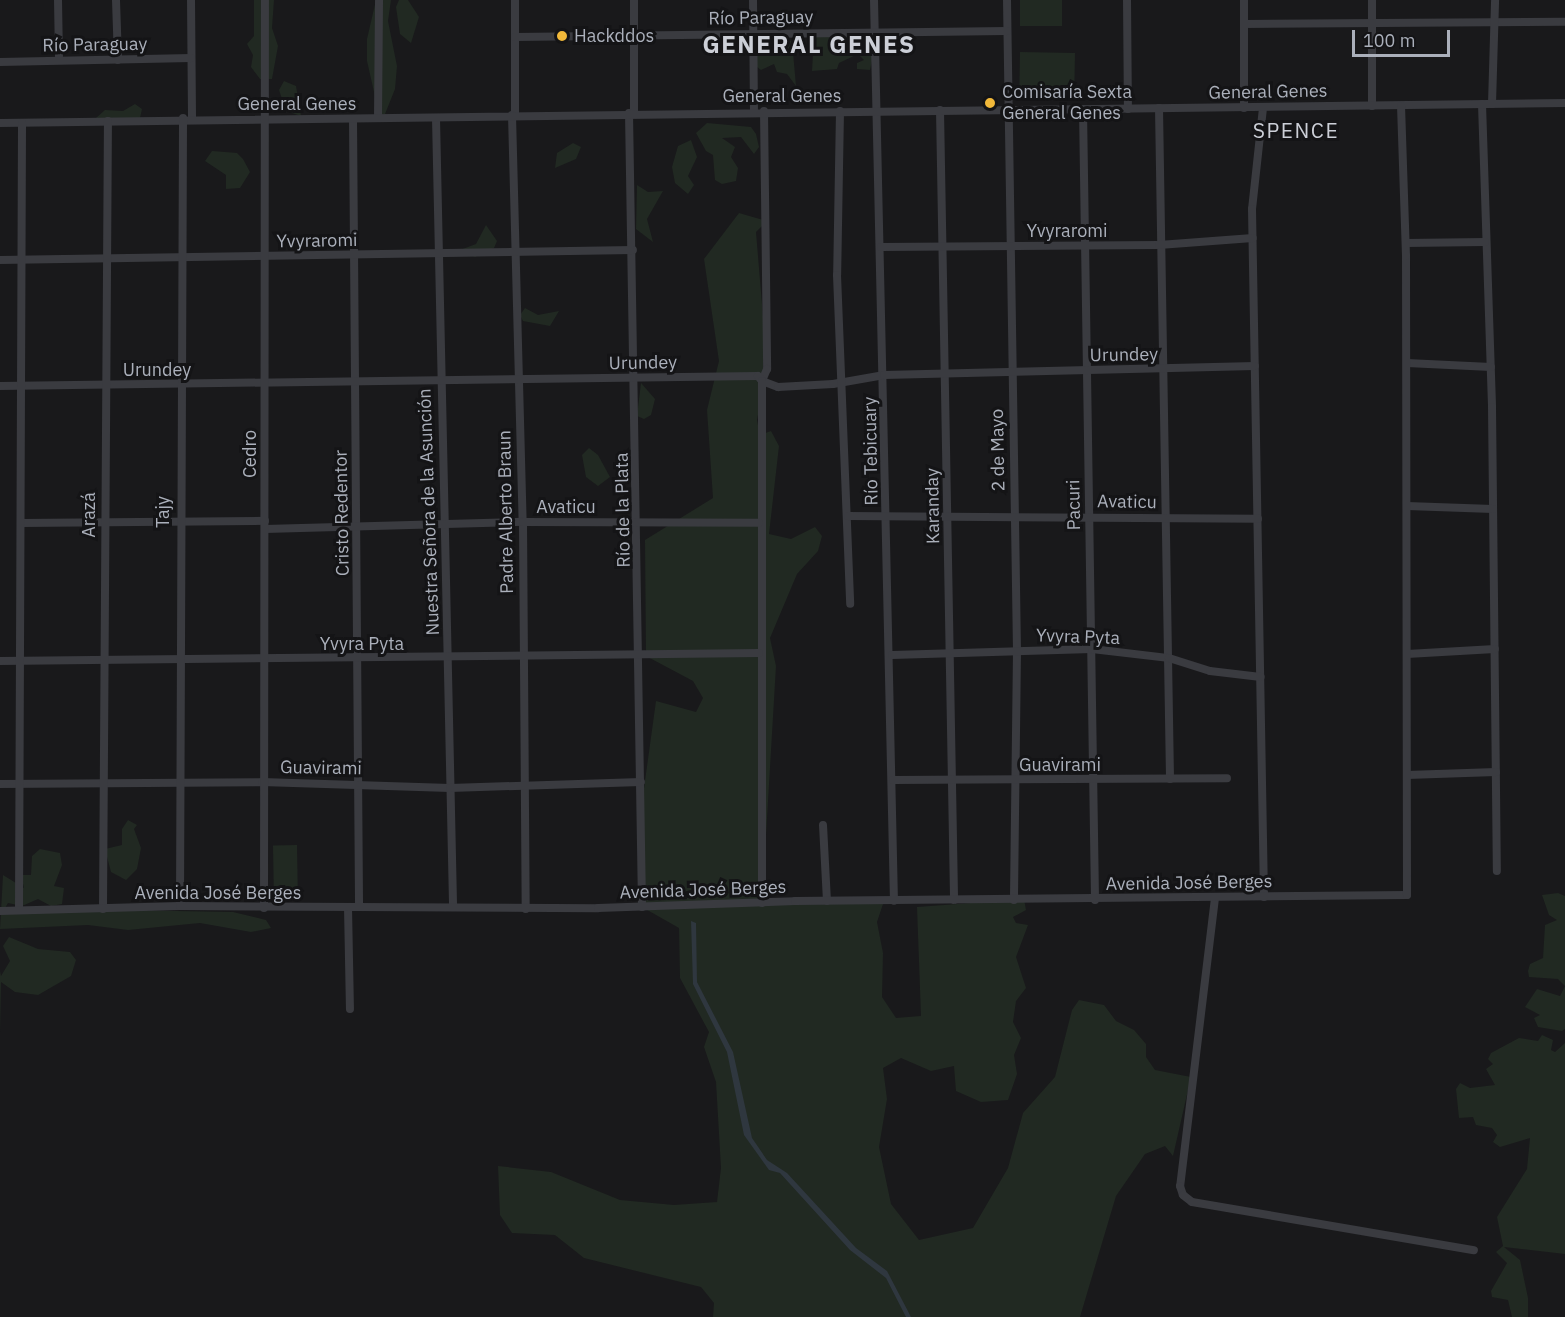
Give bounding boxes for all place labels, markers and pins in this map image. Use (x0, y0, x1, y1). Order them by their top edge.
place label: Hackddos (574, 25, 654, 47)
marker: Hackddos (555, 29, 569, 43)
place label: Comisaría Sexta General Genes (1002, 82, 1132, 124)
marker: Comisaría Sexta General Genes (983, 96, 997, 110)

